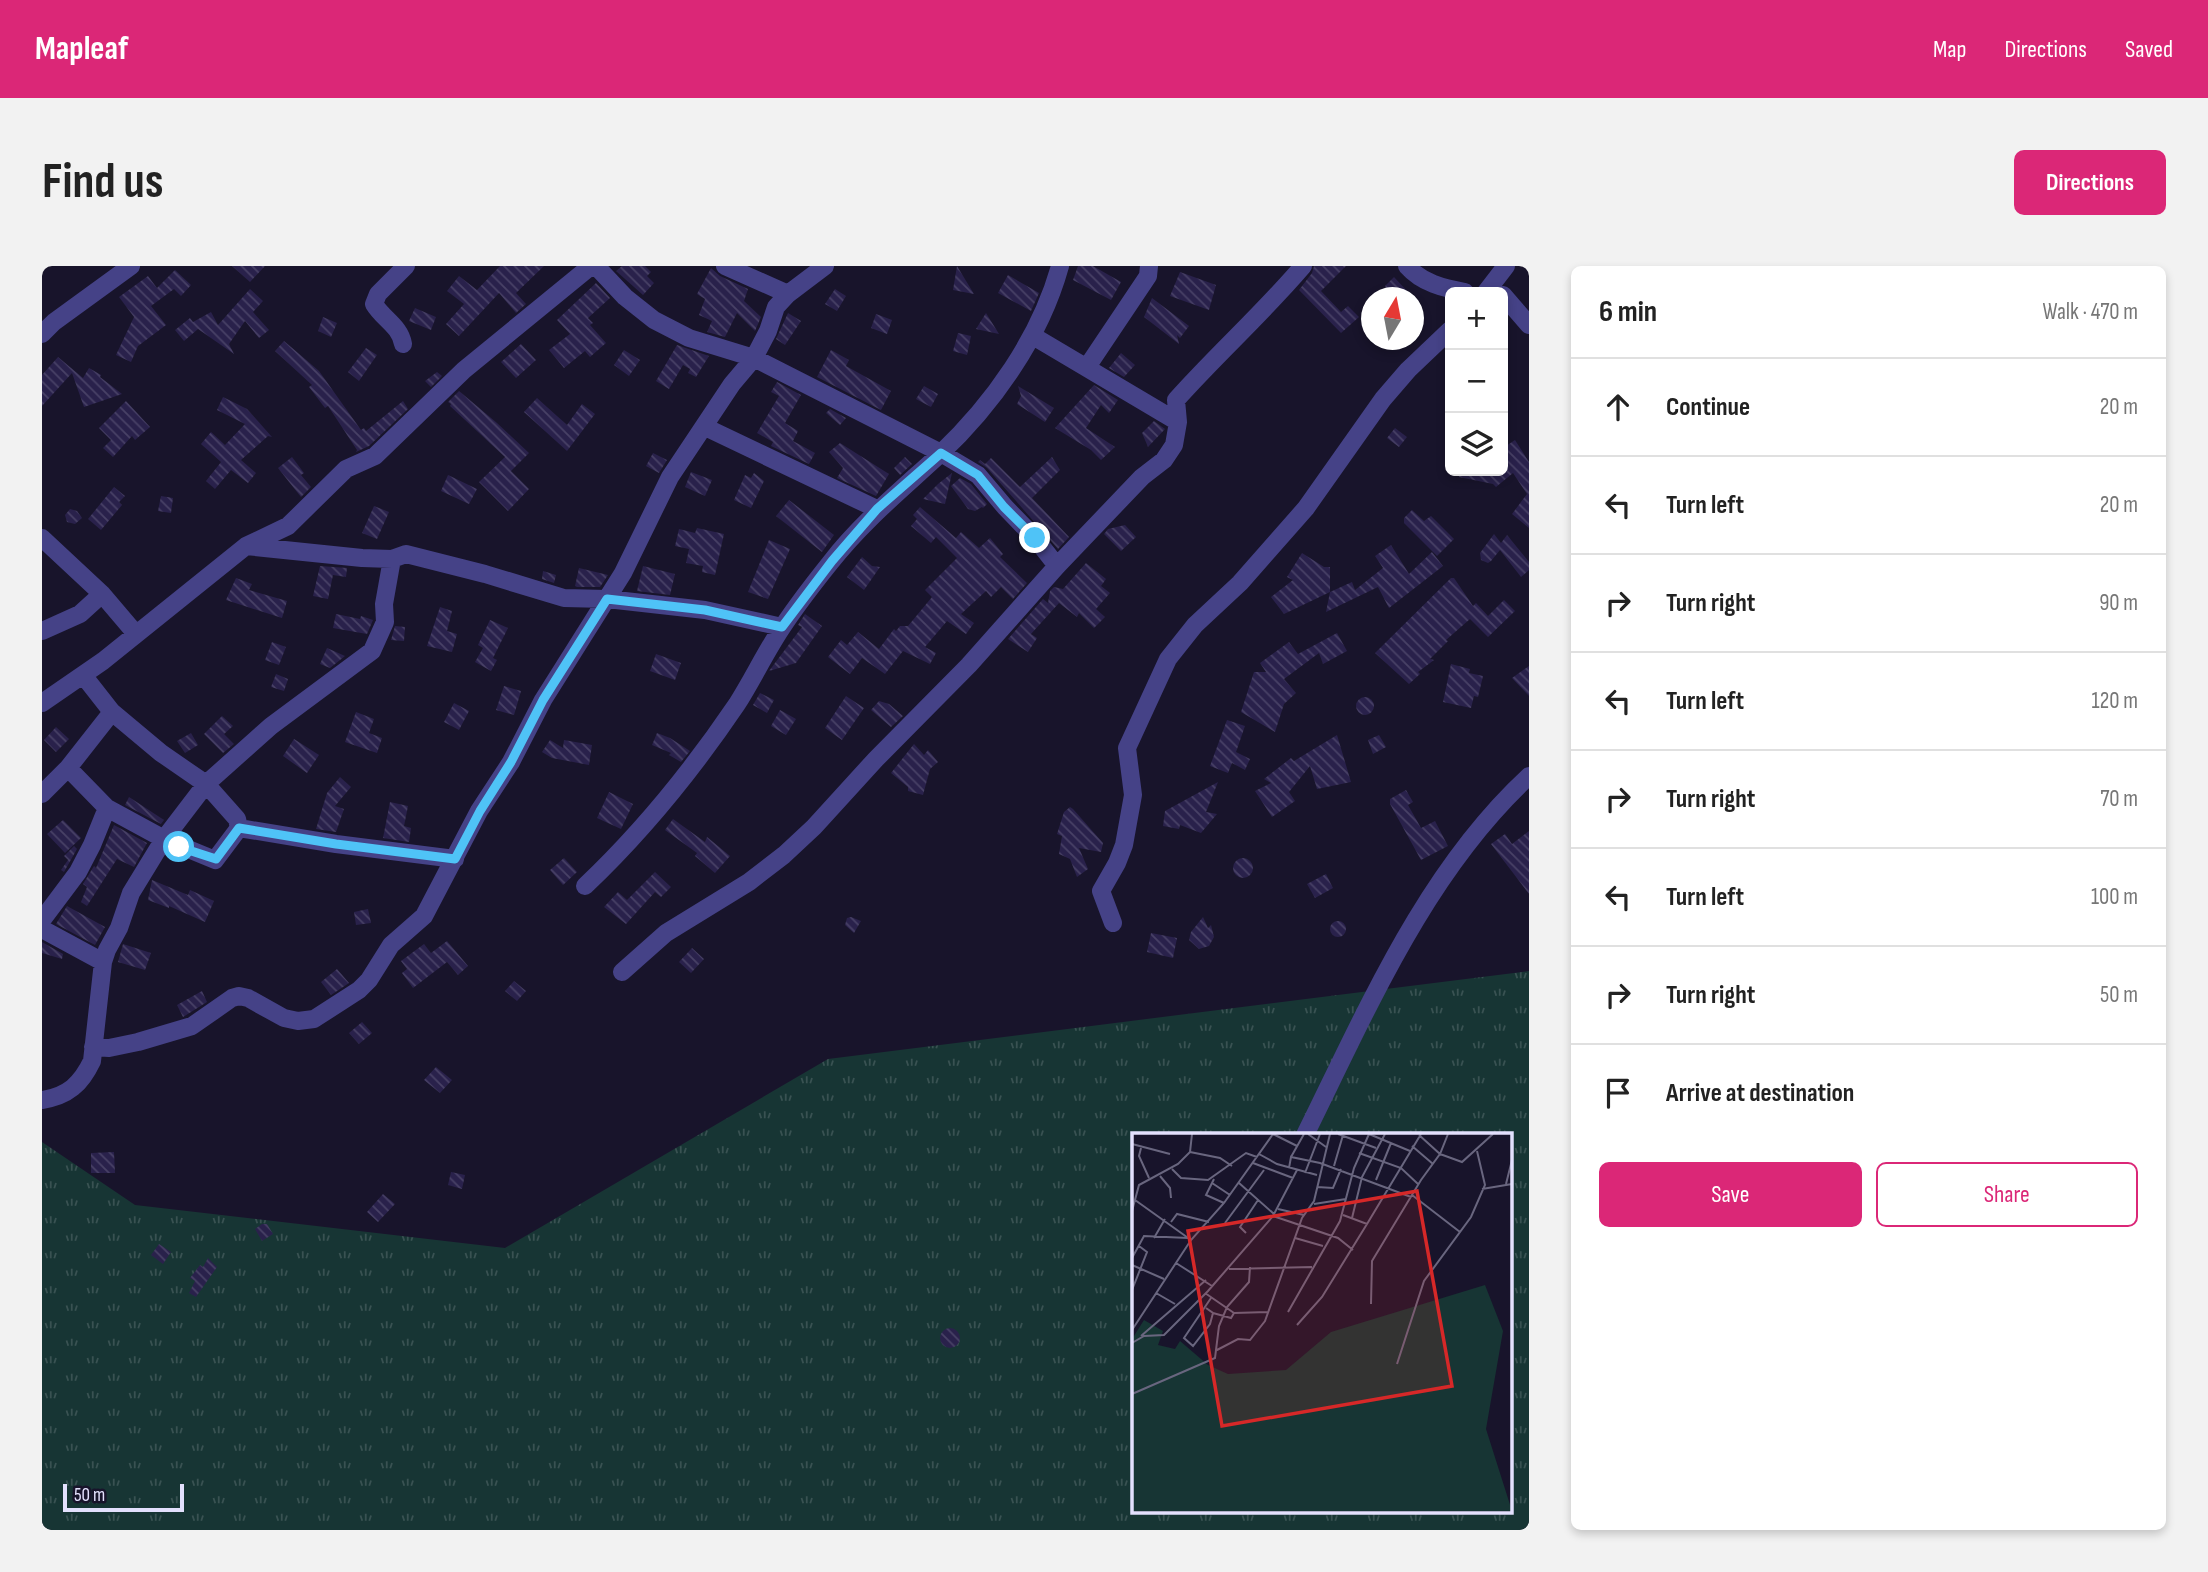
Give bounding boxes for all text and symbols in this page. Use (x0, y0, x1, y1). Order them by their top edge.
text: Mapleaf (35, 29, 128, 69)
text: Map (1933, 35, 1966, 64)
text: Directions (2004, 35, 2087, 64)
text: Saved (2125, 35, 2173, 64)
button: Directions (2014, 150, 2166, 215)
text: Find us (42, 153, 164, 212)
north arrow (1361, 287, 1424, 350)
map controls (1445, 287, 1508, 476)
button: + (1445, 287, 1508, 350)
text: 6 min (1599, 294, 1657, 330)
text: Walk · 470 m (2043, 298, 2138, 326)
button: − (1445, 350, 1508, 413)
icon: ahead (1599, 388, 1637, 426)
text: Continue (1666, 392, 1750, 423)
text: 20 m (2100, 393, 2138, 421)
button: layers (1445, 413, 1508, 476)
icon: left (1599, 486, 1637, 524)
text: Turn left (1666, 490, 1744, 521)
text: 20 m (2100, 491, 2138, 519)
route end (1019, 522, 1050, 553)
icon: right (1599, 584, 1637, 622)
text: Turn right (1666, 588, 1755, 619)
text: 90 m (2099, 589, 2138, 617)
icon: left (1599, 682, 1637, 720)
text: Turn left (1666, 686, 1744, 717)
text: 120 m (2092, 687, 2138, 715)
icon: right (1599, 780, 1637, 818)
text: Turn right (1666, 784, 1755, 815)
text: 70 m (2100, 785, 2138, 813)
route start (163, 831, 194, 862)
icon: left (1599, 878, 1637, 916)
text: Turn left (1666, 882, 1744, 913)
text: 100 m (2091, 883, 2138, 911)
icon: right (1599, 976, 1637, 1014)
text: Turn right (1666, 980, 1755, 1011)
text: 50 m (2100, 981, 2138, 1009)
icon: arrive (1599, 1074, 1637, 1112)
text: Arrive at destination (1666, 1078, 1854, 1109)
inset map (1132, 1133, 1512, 1512)
button: Save (1599, 1162, 1862, 1227)
button: Share (1876, 1162, 2138, 1227)
scale bar (63, 1481, 184, 1513)
text: 50 m (74, 1484, 105, 1507)

